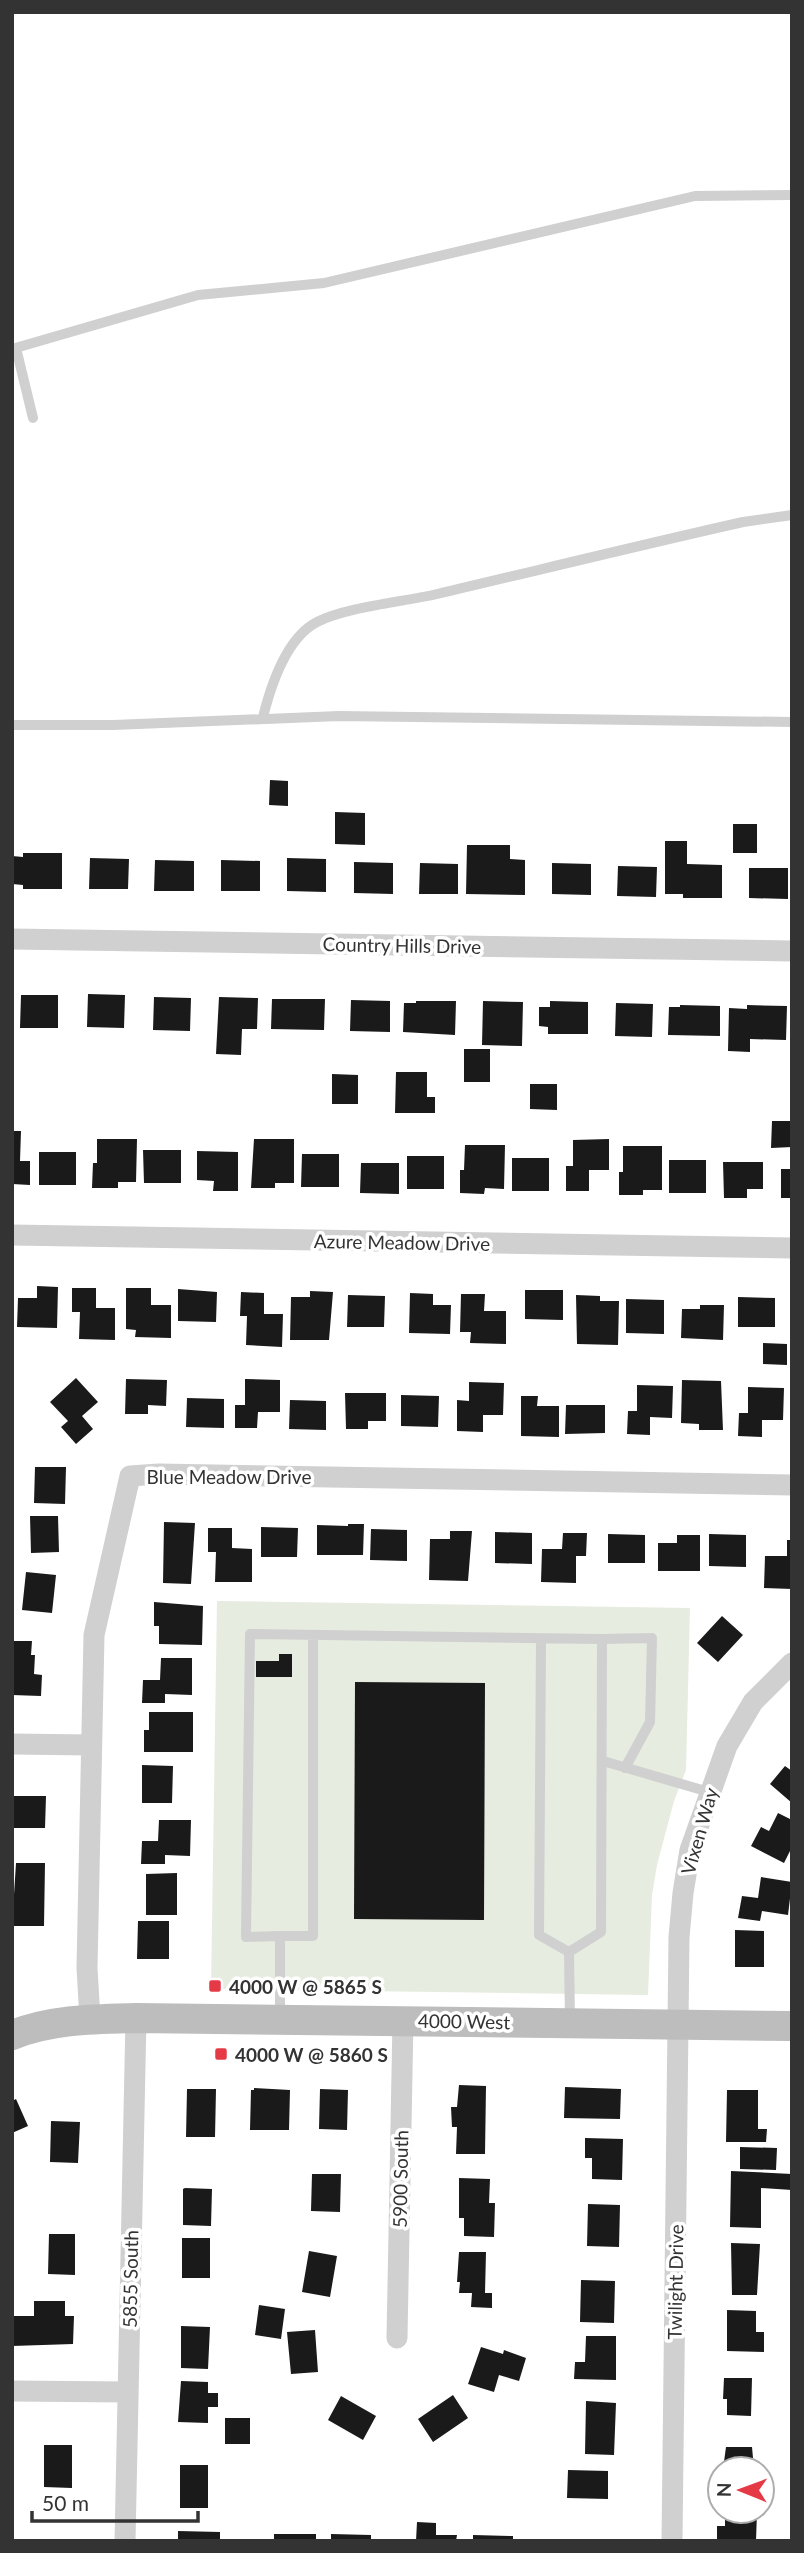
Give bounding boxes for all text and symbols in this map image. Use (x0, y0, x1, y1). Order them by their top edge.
street label: Country Hills Drive (323, 932, 481, 958)
street label: Azure Meadow Drive (314, 1229, 490, 1255)
street label: Blue Meadow Drive (147, 1465, 311, 1488)
street label: Vixen Way (676, 1785, 722, 1877)
place label: 4000 W @ 5865 S (229, 1975, 382, 1998)
marker: 4000 W @ 5865 S (207, 1978, 223, 1994)
street label: 4000 West (418, 2009, 511, 2033)
place label: 4000 W @ 5860 S (235, 2043, 388, 2066)
marker: 4000 W @ 5860 S (213, 2046, 229, 2062)
street label: 5900 South (388, 2130, 412, 2228)
street label: Twilight Drive (662, 2224, 688, 2340)
street label: 5855 South (118, 2230, 142, 2328)
north arrow (706, 2455, 776, 2525)
scale bar (32, 2480, 198, 2524)
text: N (712, 2482, 735, 2497)
text: 50 m (42, 2490, 89, 2515)

